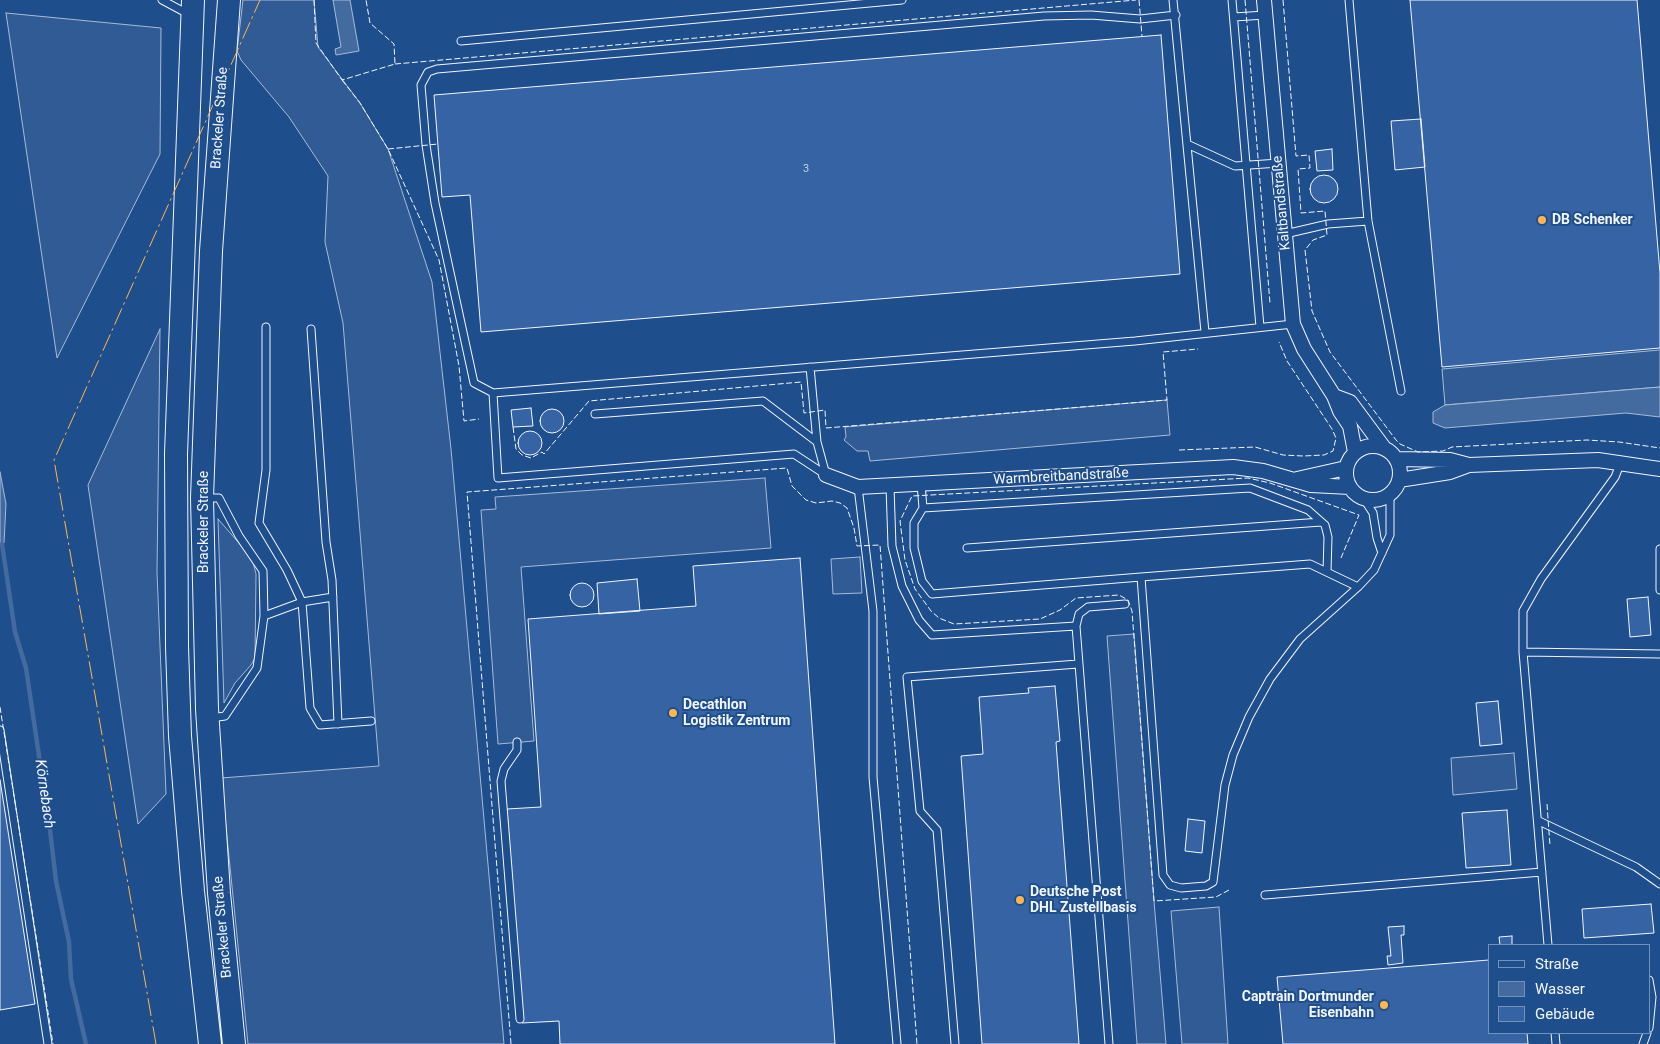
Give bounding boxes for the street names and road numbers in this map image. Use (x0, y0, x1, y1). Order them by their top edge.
street label: Brackeler Straße (208, 66, 232, 170)
street label: Kaltbandstraße (1269, 155, 1295, 251)
street label: Warmbreitbandstraße (993, 465, 1129, 489)
street label: Brackeler Straße (196, 471, 212, 573)
street label: Brackeler Straße (210, 875, 236, 979)

